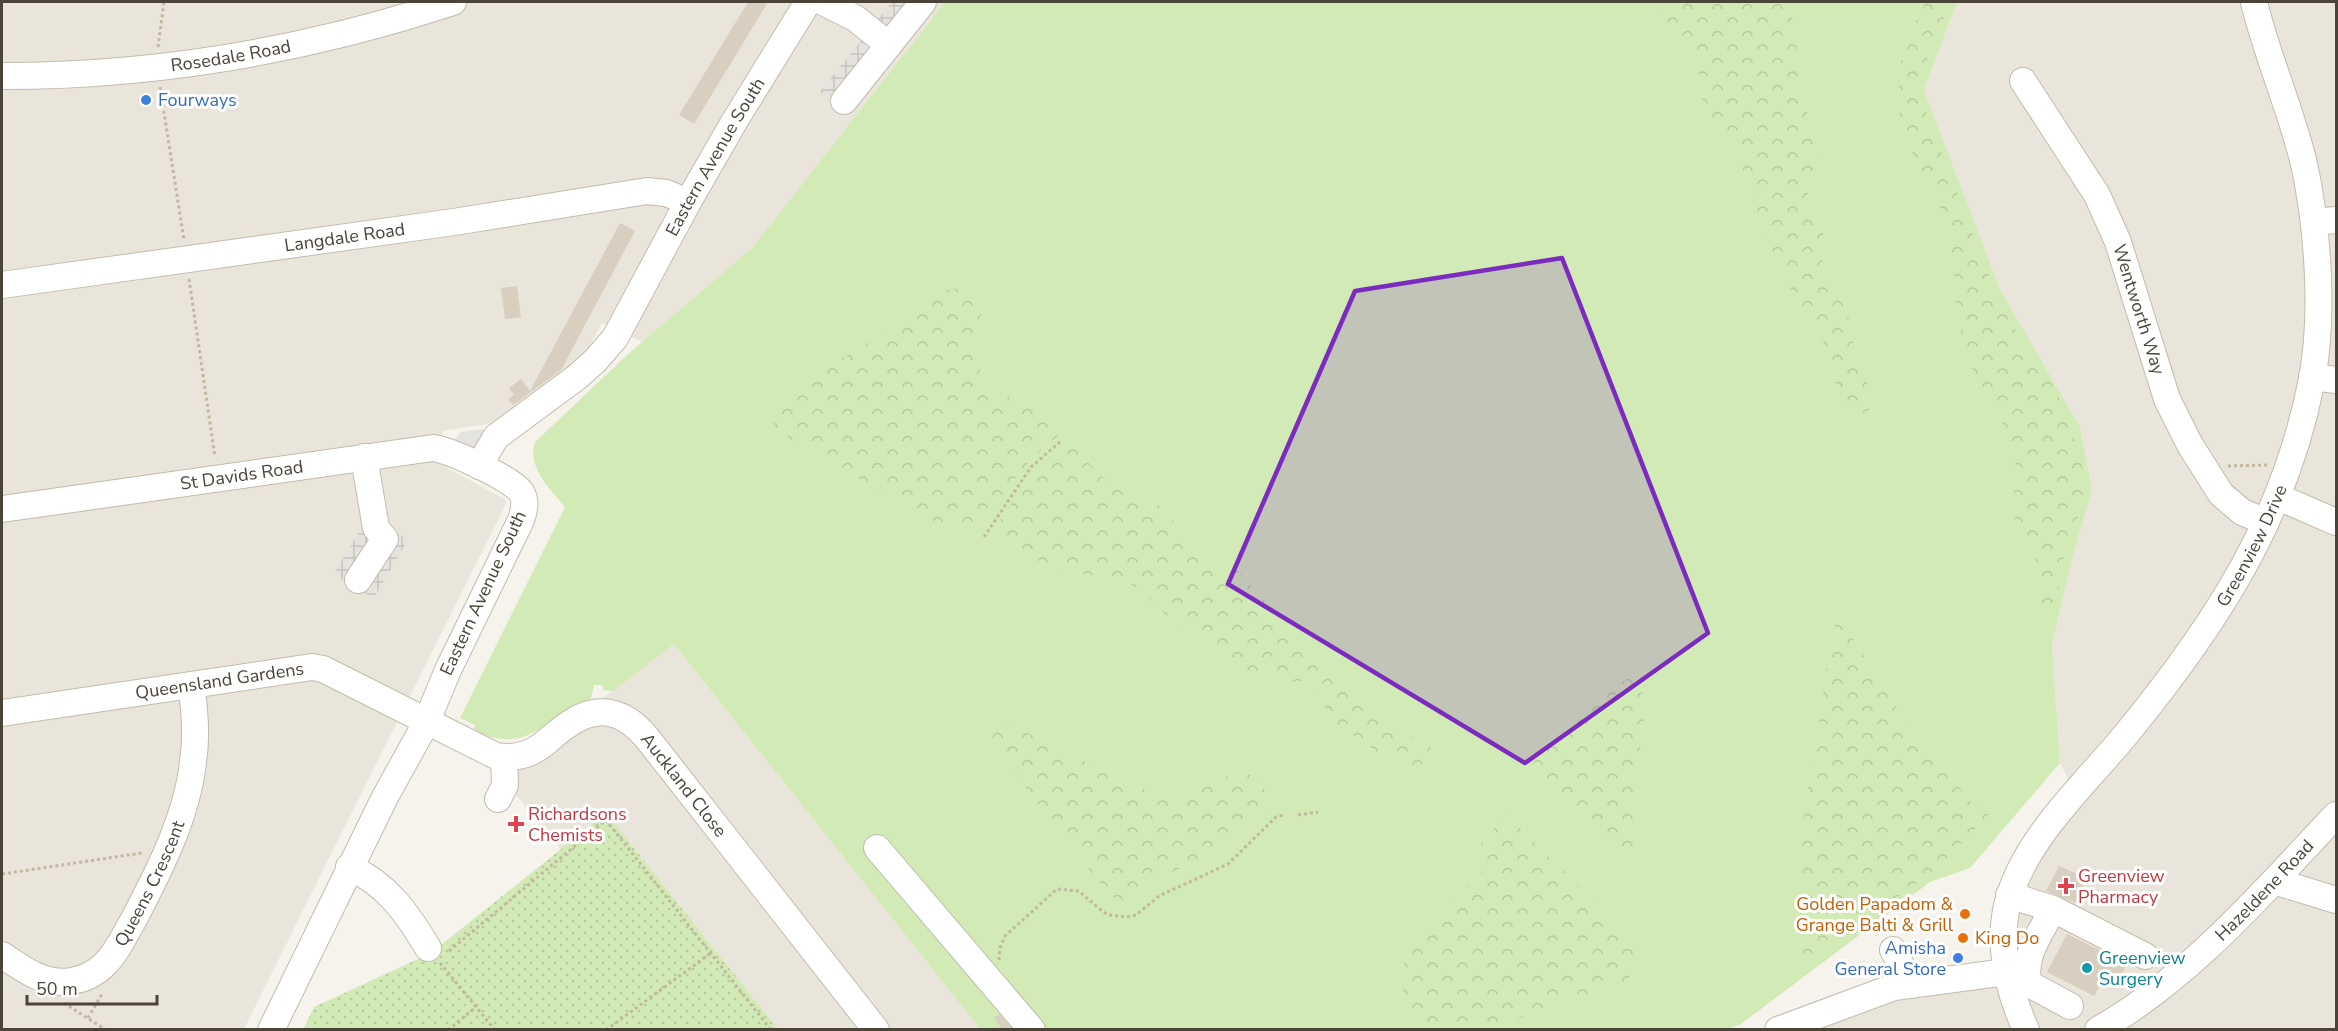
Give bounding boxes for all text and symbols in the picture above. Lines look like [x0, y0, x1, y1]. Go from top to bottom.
street label: Rosedale Road [169, 34, 293, 77]
street label: Eastern Avenue South [660, 73, 770, 240]
place label: Fourways [158, 88, 237, 112]
marker: Fourways [139, 93, 153, 107]
street label: Langdale Road [283, 217, 407, 258]
street label: Wentworth Way [2107, 241, 2171, 378]
street label: St Davids Road [179, 455, 305, 496]
street label: Greenview Drive [2211, 481, 2293, 611]
street label: Eastern Avenue South [434, 507, 532, 679]
street label: Queensland Gardens [134, 656, 306, 705]
street label: Auckland Close [635, 728, 732, 842]
place label: Richardsons Chemists [528, 802, 627, 847]
street label: Queens Crescent [109, 817, 190, 951]
marker: Richardsons Chemists [509, 817, 523, 831]
street label: Hazeldene Road [2210, 834, 2319, 946]
place label: Greenview Pharmacy [2078, 864, 2165, 909]
marker: Greenview Pharmacy [2059, 879, 2073, 893]
place label: Golden Papadom & Grange Balti & Grill [1796, 892, 1954, 937]
marker: Golden Papadom & Grange Balti & Grill [1958, 907, 1972, 921]
place label: King Do [1975, 926, 2039, 950]
marker: King Do [1956, 931, 1970, 945]
place label: Amisha General Store [1835, 936, 1946, 981]
place label: Greenview Surgery [2099, 946, 2186, 991]
marker: Amisha General Store [1951, 951, 1965, 965]
marker: Greenview Surgery [2080, 961, 2094, 975]
scale bar [27, 968, 158, 1006]
text: 50 m [36, 977, 78, 1001]

